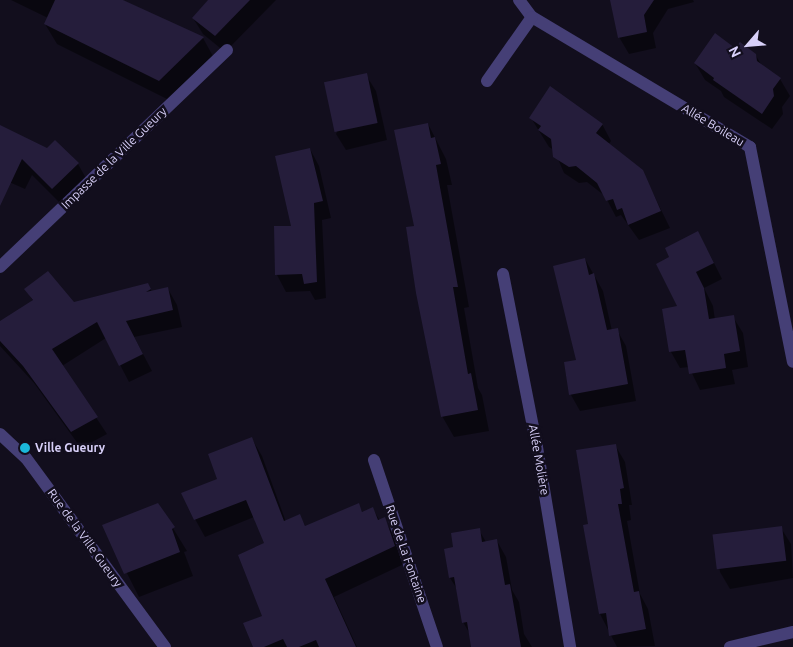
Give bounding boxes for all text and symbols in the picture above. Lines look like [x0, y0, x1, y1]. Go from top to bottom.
north arrow [723, 20, 773, 70]
text: N [725, 44, 744, 60]
street label: Allée Boileau [679, 101, 747, 149]
street label: Impasse de la Ville Gueury [59, 104, 169, 212]
street label: Allée Molière [526, 424, 552, 496]
place label: Ville Gueury [35, 441, 105, 455]
marker: Ville Gueury [19, 442, 31, 454]
street label: Rue de la Ville Gueury [45, 486, 125, 590]
street label: Rue de La Fontaine [382, 503, 430, 605]

